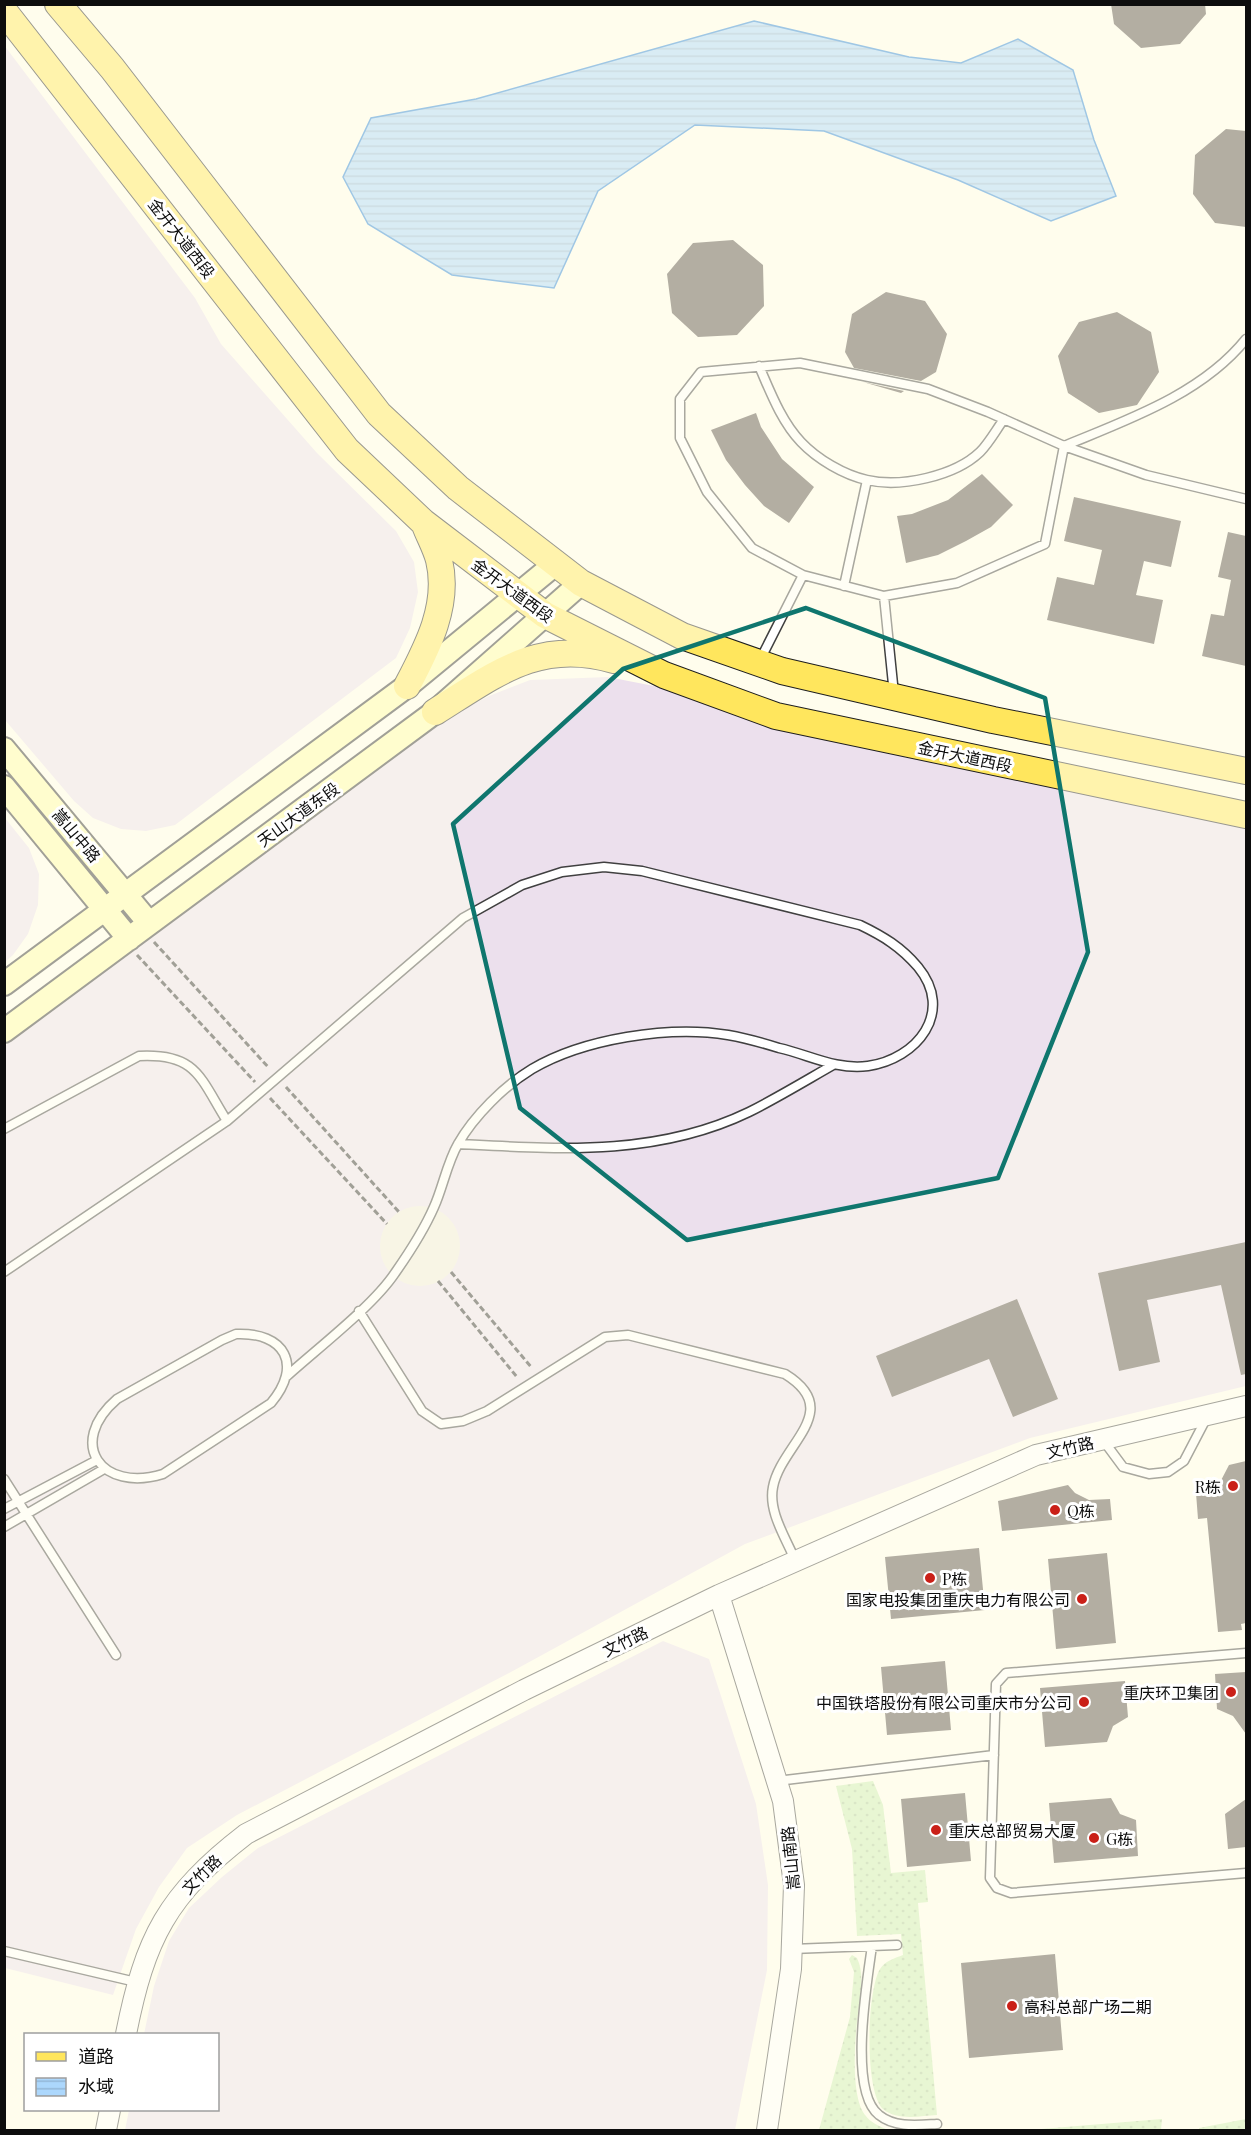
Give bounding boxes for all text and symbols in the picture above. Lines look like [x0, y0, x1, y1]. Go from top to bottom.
street label: 金开大道西段 [144, 194, 220, 282]
street label: 金开大道西段 [468, 553, 558, 627]
street label: 金开大道西段 [916, 736, 1014, 776]
street label: 天山大道东段 [253, 777, 343, 851]
street label: 嵩山中路 [48, 804, 106, 866]
street label: 文竹路 [1044, 1431, 1096, 1463]
place label: R栋 [1195, 1476, 1221, 1497]
marker: R栋 [1226, 1479, 1240, 1493]
place label: Q栋 [1067, 1500, 1095, 1521]
marker: Q栋 [1048, 1503, 1062, 1517]
place label: P栋 [942, 1568, 967, 1589]
marker: P栋 [923, 1571, 937, 1585]
place label: 国家电投集团重庆电力有限公司 [846, 1589, 1070, 1610]
marker: 国家电投集团重庆电力有限公司 [1075, 1592, 1089, 1606]
street label: 文竹路 [599, 1621, 651, 1661]
place label: 重庆环卫集团 [1123, 1682, 1219, 1703]
marker: 重庆环卫集团 [1224, 1685, 1238, 1699]
place label: 中国铁塔股份有限公司重庆市分公司 [816, 1692, 1072, 1713]
marker: 中国铁塔股份有限公司重庆市分公司 [1077, 1695, 1091, 1709]
place label: 重庆总部贸易大厦 [948, 1820, 1076, 1841]
marker: 重庆总部贸易大厦 [929, 1823, 943, 1837]
street label: 嵩山南路 [776, 1825, 804, 1891]
place label: G栋 [1106, 1828, 1133, 1849]
marker: G栋 [1087, 1831, 1101, 1845]
street label: 文竹路 [177, 1850, 225, 1898]
place label: 高科总部广场二期 [1024, 1996, 1152, 2017]
marker: 高科总部广场二期 [1005, 1999, 1019, 2013]
legend [24, 2033, 219, 2111]
text: 道路 [78, 2044, 114, 2068]
text: 水域 [78, 2074, 114, 2098]

